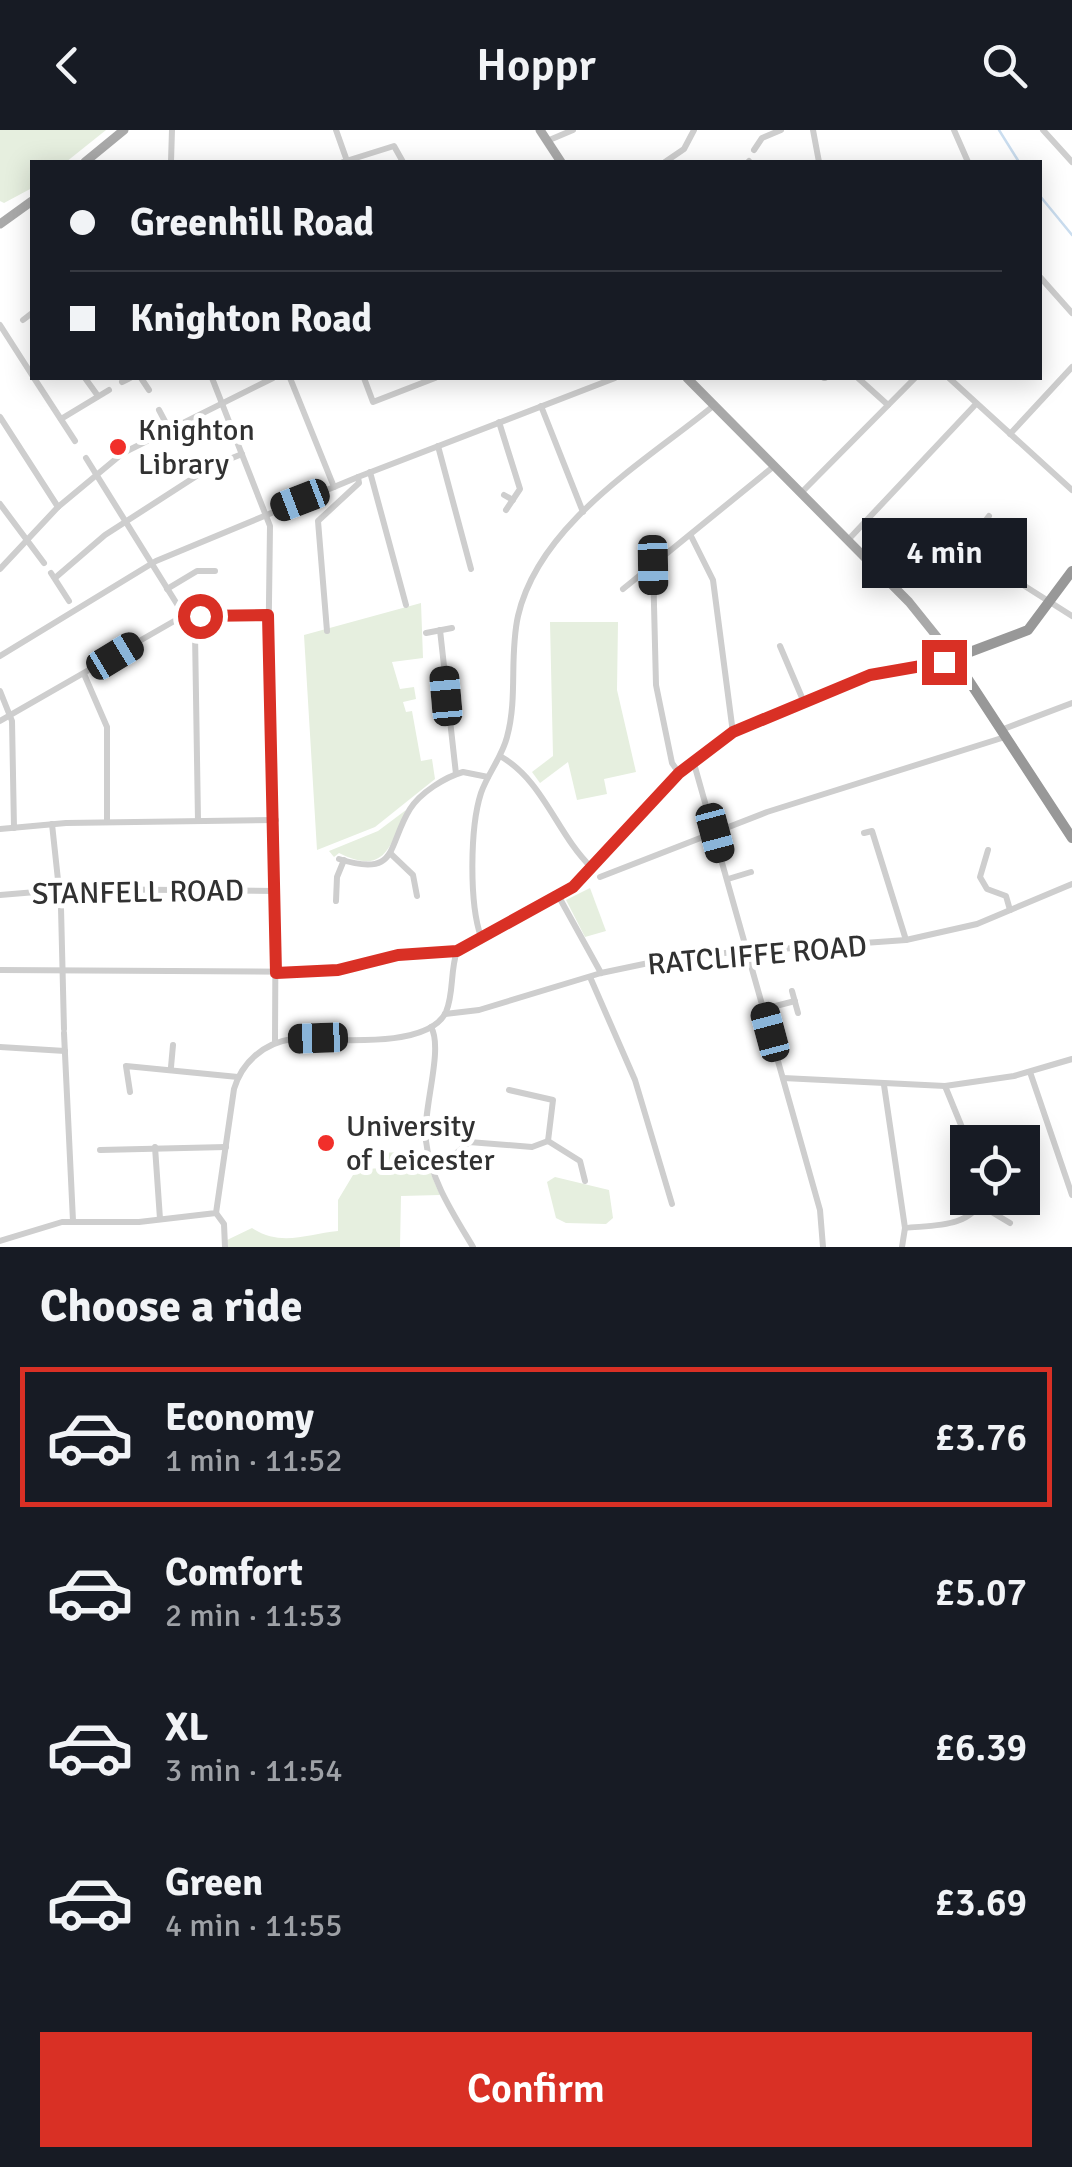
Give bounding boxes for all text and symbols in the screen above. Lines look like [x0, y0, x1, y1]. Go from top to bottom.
icon: back [40, 38, 95, 93]
text: Hoppr [476, 38, 596, 93]
icon: search [977, 38, 1032, 93]
text: Greenhill Road [130, 199, 374, 246]
text: Knighton Road [130, 295, 372, 342]
place label: Knighton Library [138, 412, 255, 483]
marker: Knighton Library [107, 436, 129, 458]
car [267, 475, 333, 525]
callout: 4 min [862, 517, 1026, 587]
text: 4 min [906, 533, 983, 572]
car [637, 535, 669, 595]
route start [178, 594, 223, 639]
car [82, 628, 148, 684]
route end [922, 640, 967, 685]
car [428, 665, 464, 727]
car [693, 800, 737, 866]
street label: STANFELL ROAD [32, 872, 244, 913]
street label: RATCLIFFE ROAD [646, 927, 868, 984]
car [748, 999, 792, 1065]
car [287, 1022, 349, 1054]
place label: University of Leicester [346, 1108, 494, 1179]
map controls [950, 1125, 1040, 1215]
button: locate [950, 1125, 1040, 1215]
marker: University of Leicester [315, 1132, 337, 1154]
text: Choose a ride [40, 1279, 303, 1334]
icon: car [45, 1392, 135, 1482]
text: Economy [165, 1394, 314, 1441]
text: £3.76 [934, 1414, 1027, 1461]
text: 1 min · 11:52 [165, 1441, 343, 1480]
icon: car [45, 1547, 135, 1637]
text: Comfort [165, 1549, 303, 1596]
text: £5.07 [934, 1569, 1027, 1616]
text: 2 min · 11:53 [165, 1596, 343, 1635]
icon: car [45, 1702, 135, 1792]
text: XL [165, 1704, 208, 1751]
text: £6.39 [934, 1724, 1027, 1771]
text: 3 min · 11:54 [165, 1751, 343, 1790]
icon: car [45, 1857, 135, 1947]
text: Green [165, 1859, 263, 1906]
text: £3.69 [934, 1879, 1027, 1926]
text: 4 min · 11:55 [165, 1906, 343, 1945]
button: Confirm [40, 2032, 1032, 2147]

